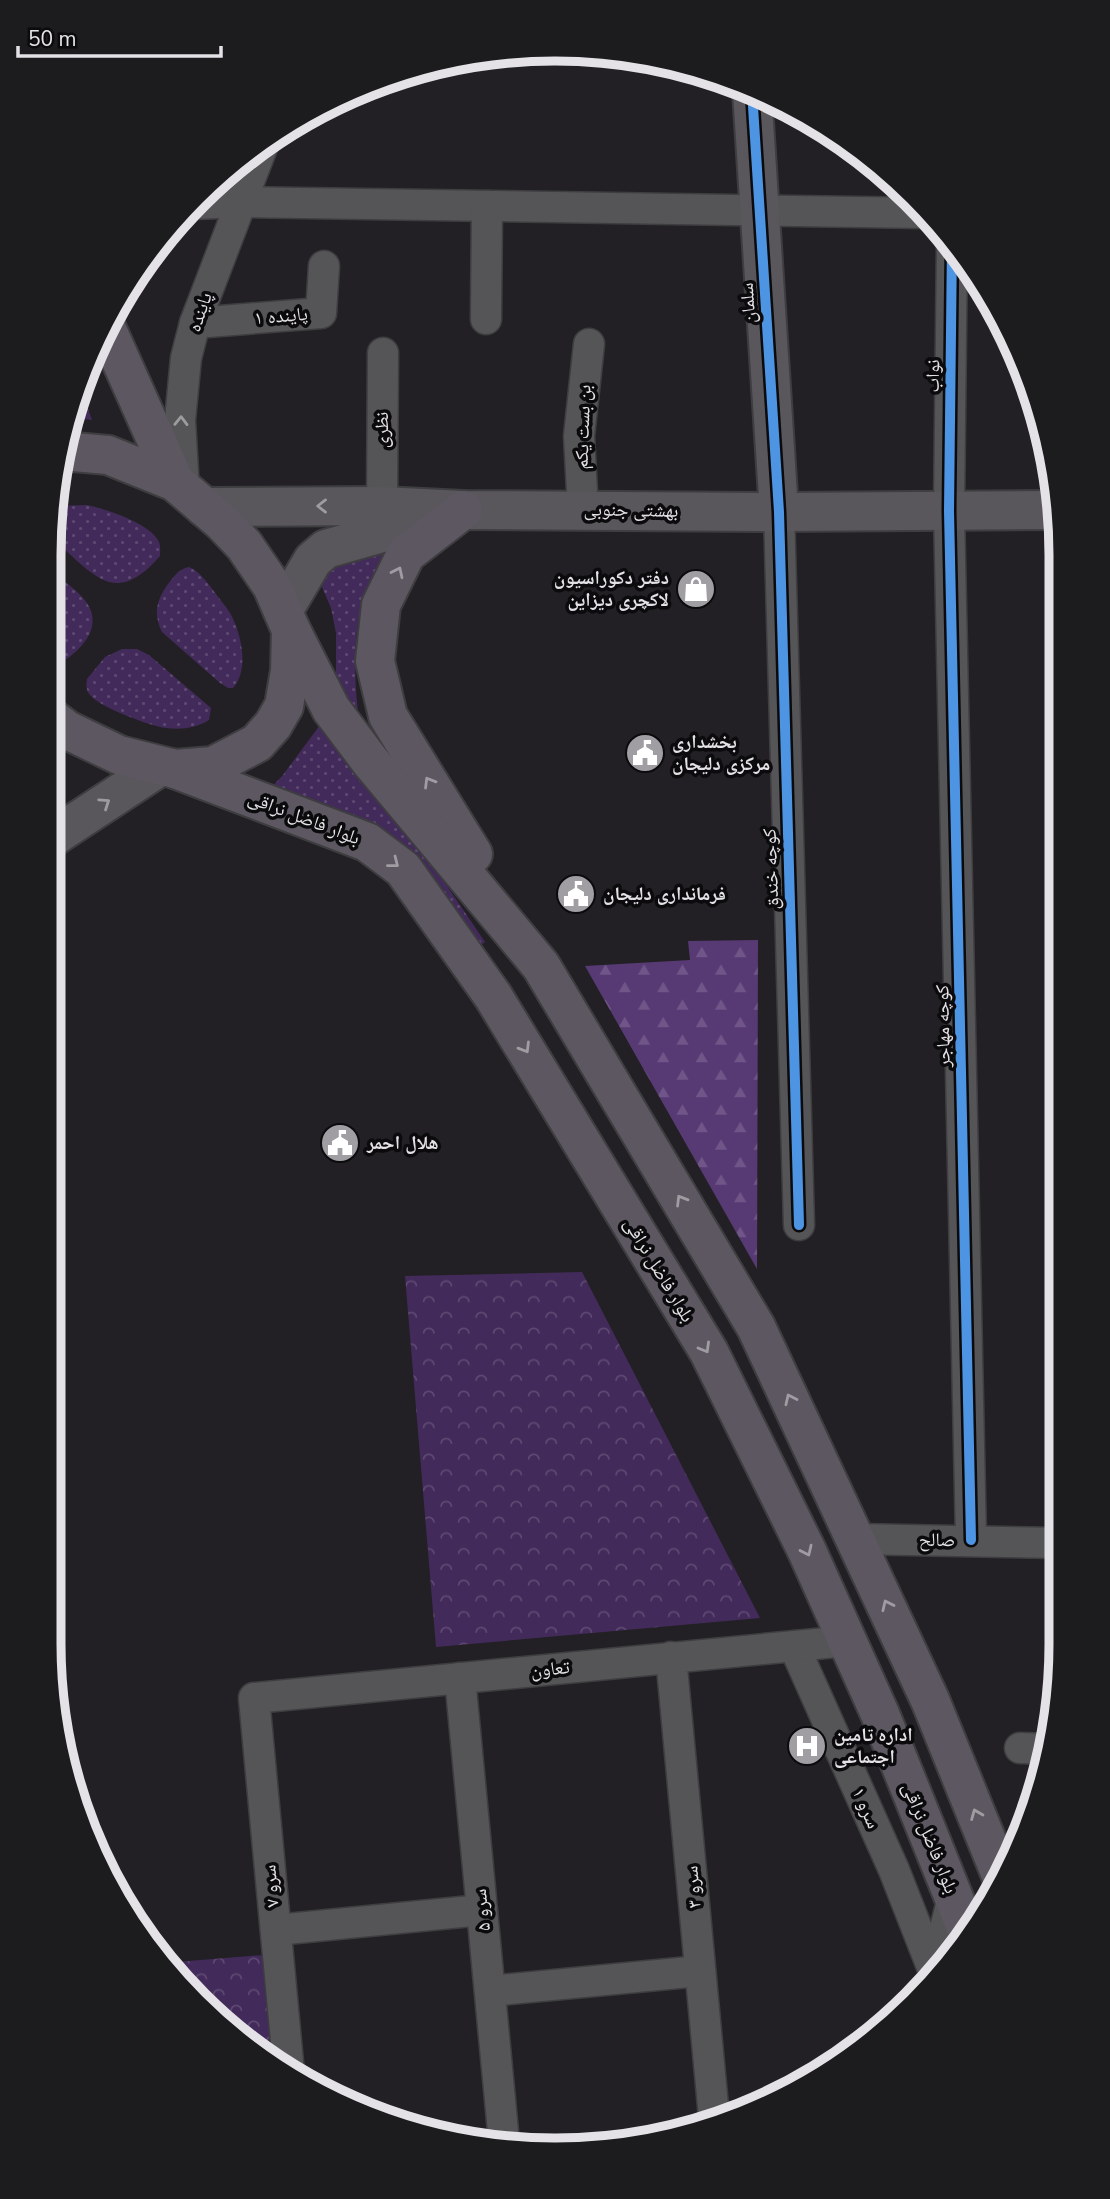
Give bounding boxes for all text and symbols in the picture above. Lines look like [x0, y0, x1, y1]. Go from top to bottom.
scale bar [18, 14, 220, 58]
text: 50 m [28, 25, 77, 53]
street label: سلمان [734, 282, 762, 324]
street label: پاینده [181, 289, 219, 335]
street label: پاینده ۱ [253, 301, 309, 331]
street label: نواب [920, 359, 946, 393]
street label: بن بست یکم [569, 384, 597, 470]
street label: نظری [369, 412, 395, 448]
one-way arrow [173, 415, 189, 426]
street label: بهشتی جنوبی [583, 496, 679, 524]
one-way arrow [316, 498, 326, 514]
place label: دفتر دکوراسیون لاکچری دیزاین [554, 565, 669, 613]
one-way arrow [389, 567, 403, 579]
shop icon: دفتر دکوراسیون لاکچری دیزاین [675, 568, 717, 610]
place label: بخشداری مرکزی دلیجان [672, 729, 770, 777]
public building icon: بخشداری مرکزی دلیجان [624, 732, 666, 774]
one-way arrow [424, 777, 437, 790]
street label: بلوار فاضل نراقی [244, 785, 364, 851]
one-way arrow [98, 798, 111, 811]
street label: کوچه خندق [757, 828, 785, 910]
one-way arrow [387, 854, 399, 867]
public building icon: فرمانداری دلیجان [555, 873, 597, 915]
place label: فرمانداری دلیجان [603, 881, 726, 907]
street label: کوچه مهاجر [929, 984, 957, 1069]
one-way arrow [516, 1041, 529, 1054]
public building icon: هلال احمر [319, 1122, 361, 1164]
place label: هلال احمر [366, 1130, 439, 1156]
one-way arrow [676, 1195, 689, 1208]
street label: بلوار فاضل نراقی [618, 1213, 700, 1327]
one-way arrow [697, 1340, 710, 1353]
one-way arrow [785, 1394, 799, 1406]
street label: صالح [919, 1527, 955, 1553]
one-way arrow [799, 1544, 813, 1556]
one-way arrow [881, 1600, 895, 1612]
street label: تعاون [529, 1654, 571, 1684]
place label: اداره تامین اجتماعی [834, 1722, 913, 1770]
hospital icon: اداره تامین اجتماعی [786, 1725, 828, 1767]
street label: بلوار فاضل نراقی [896, 1779, 964, 1897]
street label: سرو ۱ [845, 1783, 887, 1833]
one-way arrow [971, 1809, 985, 1821]
street label: سرو ۷ [256, 1864, 286, 1908]
street label: سرو ۳ [678, 1865, 708, 1909]
street label: سرو ۵ [467, 1888, 497, 1932]

